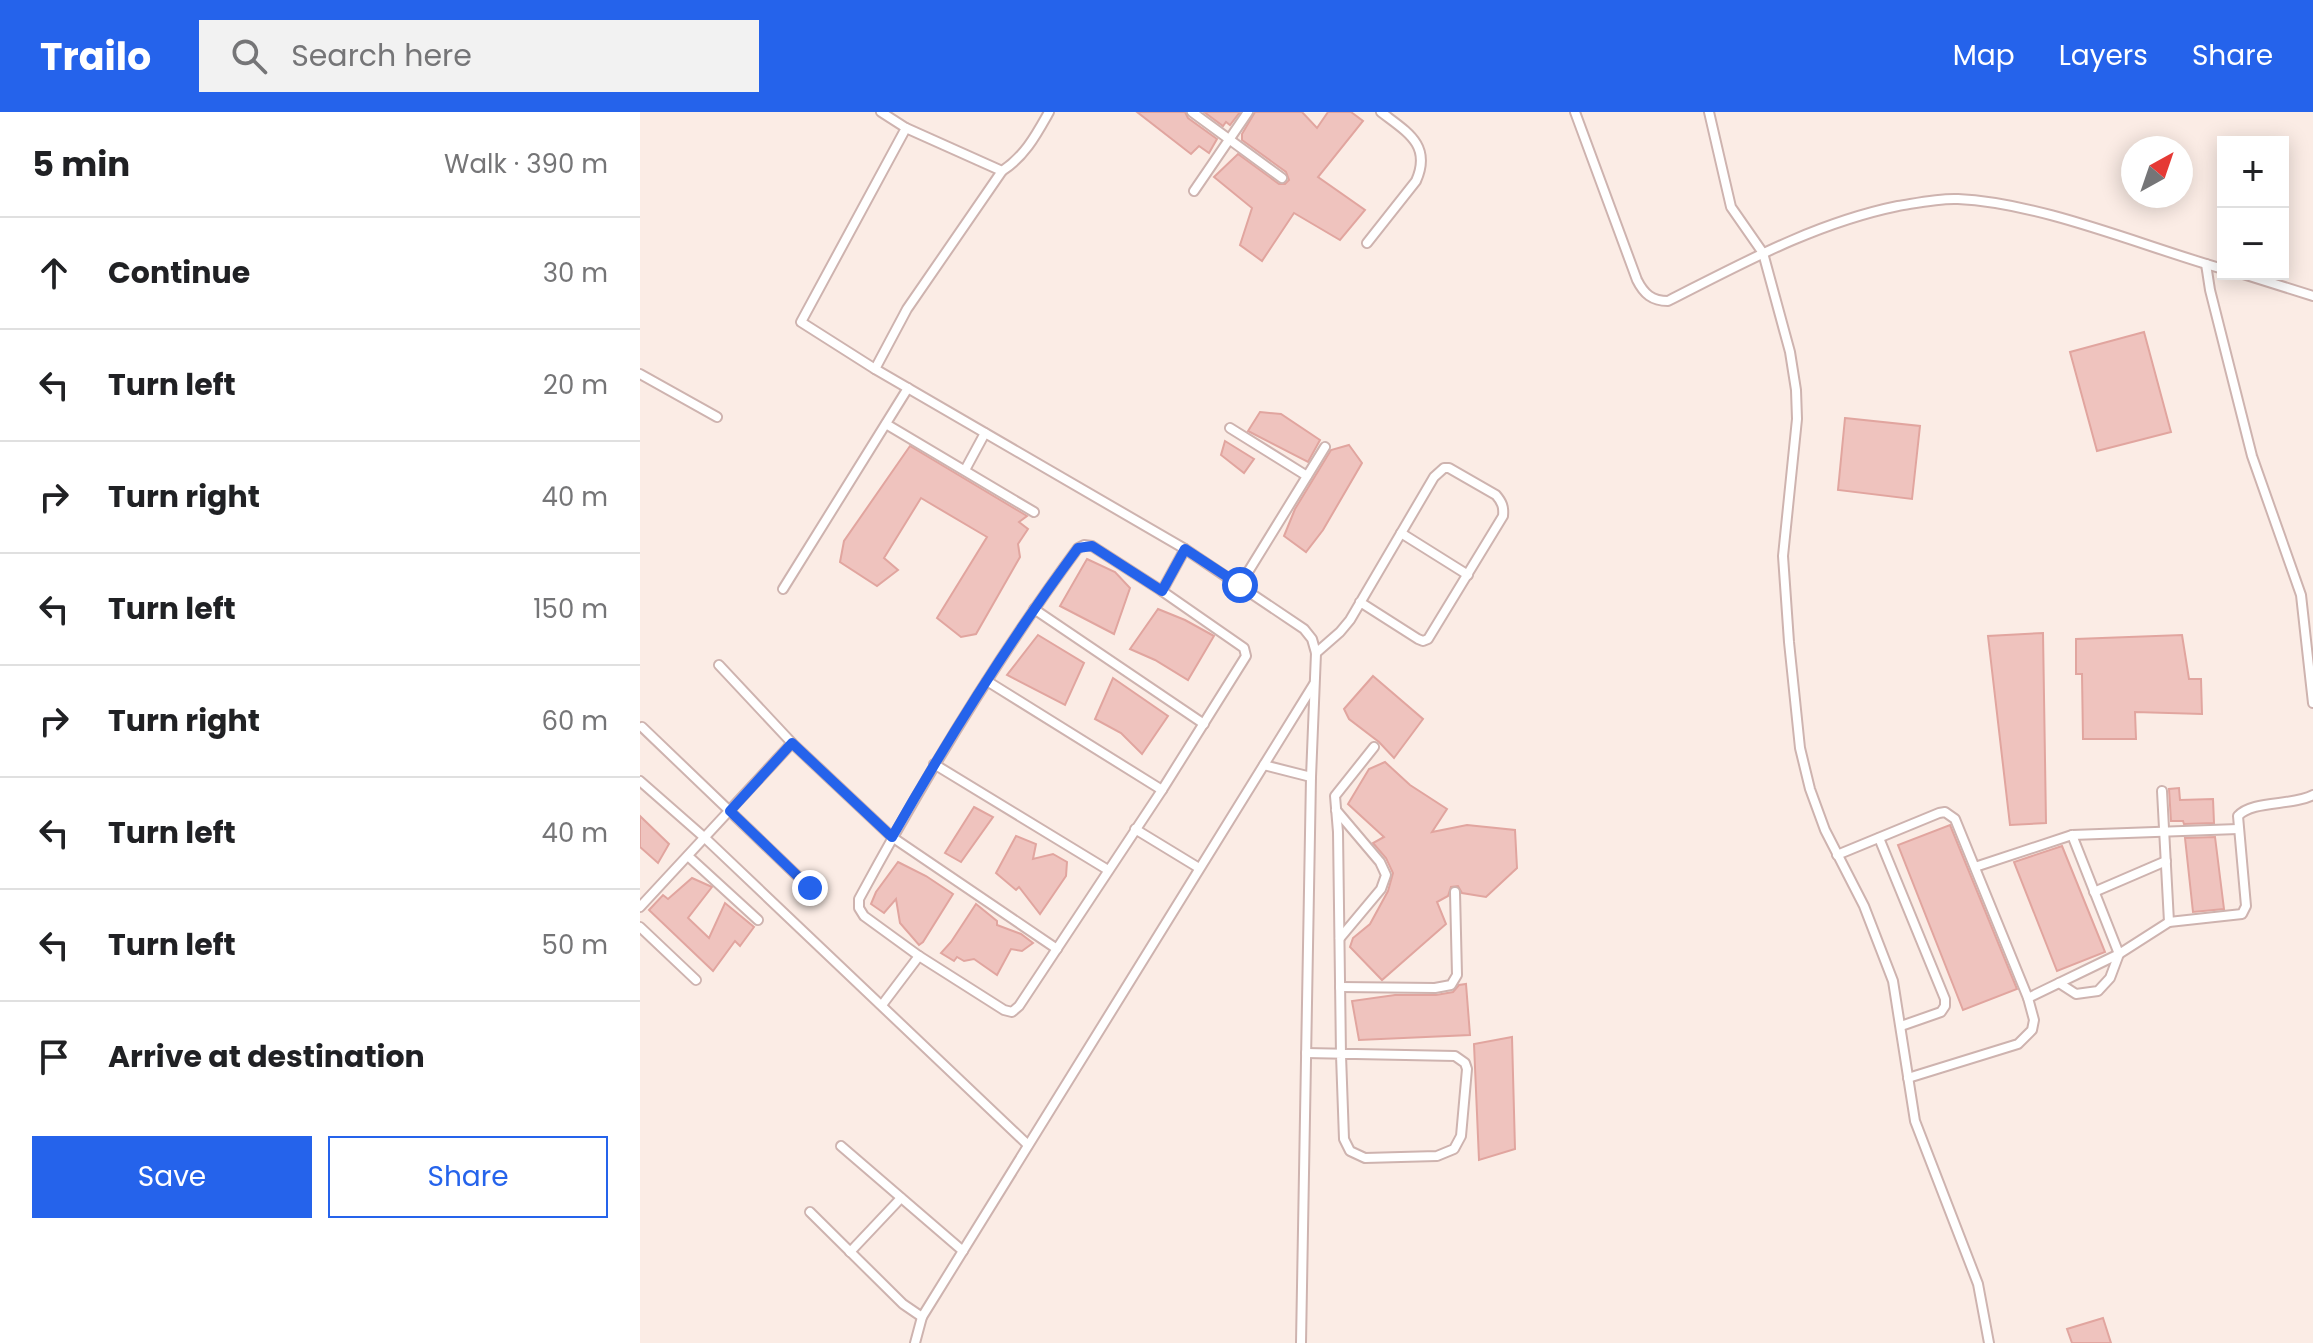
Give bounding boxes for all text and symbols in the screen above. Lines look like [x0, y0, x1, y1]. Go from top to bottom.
search box [199, 20, 759, 92]
text: Trailo [40, 30, 151, 83]
icon: search [227, 34, 271, 78]
text: Search here [291, 34, 472, 77]
text: Map [1953, 36, 2015, 75]
text: Layers [2059, 36, 2148, 75]
text: Share [2192, 36, 2273, 75]
north arrow [2121, 136, 2193, 208]
map controls [2217, 136, 2289, 280]
button: + [2217, 136, 2289, 208]
text: 5 min [32, 140, 130, 188]
text: Walk · 390 m [444, 146, 608, 182]
button: − [2217, 208, 2289, 280]
icon: ahead [32, 251, 76, 295]
text: Continue [108, 251, 250, 294]
text: 30 m [543, 255, 608, 291]
icon: left [32, 363, 76, 407]
text: Turn left [108, 363, 236, 406]
text: 20 m [543, 367, 608, 403]
icon: right [32, 475, 76, 519]
text: Turn right [108, 475, 260, 518]
text: 40 m [542, 479, 608, 515]
route start [1222, 567, 1258, 603]
icon: left [32, 587, 76, 631]
text: Turn left [108, 587, 236, 630]
text: 150 m [533, 591, 608, 627]
icon: right [32, 699, 76, 743]
text: Turn right [108, 699, 260, 742]
text: 60 m [541, 703, 608, 739]
icon: left [32, 811, 76, 855]
text: Turn left [108, 811, 236, 854]
text: 40 m [542, 815, 608, 851]
route end [792, 870, 828, 906]
icon: left [32, 923, 76, 967]
text: Turn left [108, 923, 236, 966]
text: 50 m [542, 927, 608, 963]
icon: arrive [32, 1035, 76, 1079]
text: Arrive at destination [108, 1035, 425, 1078]
button: Save [32, 1136, 312, 1218]
button: Share [328, 1136, 608, 1218]

